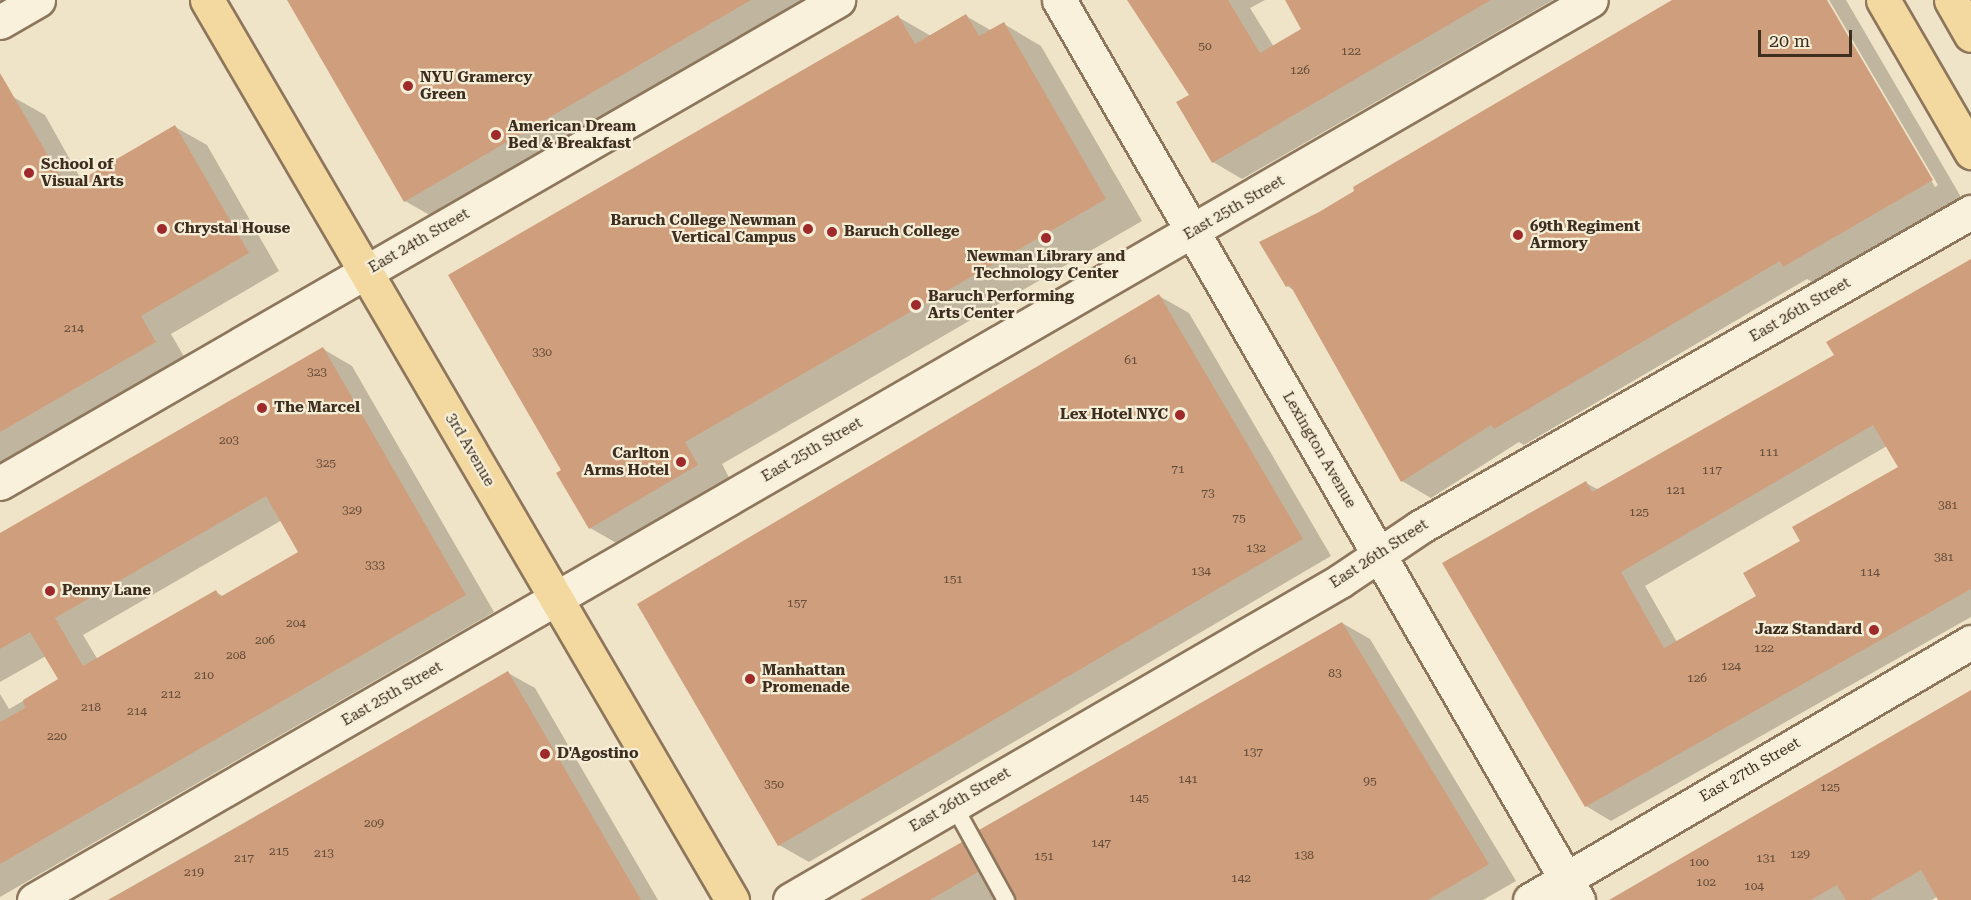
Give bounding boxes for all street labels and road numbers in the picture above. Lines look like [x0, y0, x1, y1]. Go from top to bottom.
street label: East 25th Street [1180, 172, 1288, 244]
street label: East 24th Street [365, 205, 473, 277]
street label: East 26th Street [1746, 274, 1854, 346]
street label: Lexington Avenue [1278, 389, 1360, 511]
street label: 3rd Avenue [442, 410, 498, 490]
street label: East 25th Street [758, 414, 866, 486]
street label: East 26th Street [1327, 516, 1431, 592]
street label: East 25th Street [338, 658, 446, 730]
street label: East 27th Street [1696, 734, 1804, 806]
street label: East 26th Street [906, 764, 1014, 836]

